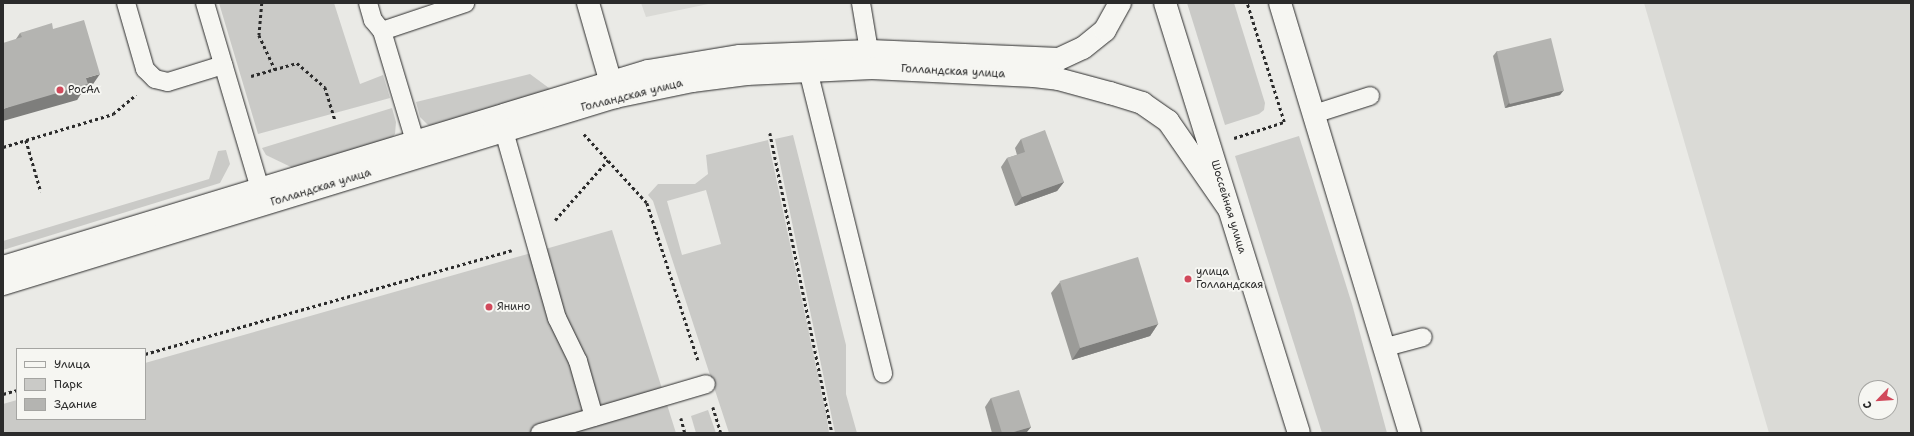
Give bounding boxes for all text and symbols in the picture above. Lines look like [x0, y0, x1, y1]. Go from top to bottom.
street label: Голландская улица [901, 63, 1005, 81]
street label: Голландская улица [580, 77, 684, 115]
place label: РосАл [68, 83, 100, 97]
marker: РосАл [55, 85, 65, 95]
street label: Шоссейная улица [1207, 159, 1249, 255]
street label: Голландская улица [269, 166, 373, 210]
place label: улица Голландская [1196, 266, 1263, 292]
marker: улица Голландская [1183, 274, 1193, 284]
place label: Янино [497, 300, 530, 314]
marker: Янино [484, 302, 494, 312]
legend [16, 348, 146, 420]
text: Улица [54, 356, 90, 372]
text: Парк [54, 376, 82, 392]
north arrow [1858, 380, 1898, 420]
text: Здание [54, 396, 97, 412]
text: С [1859, 399, 1876, 411]

